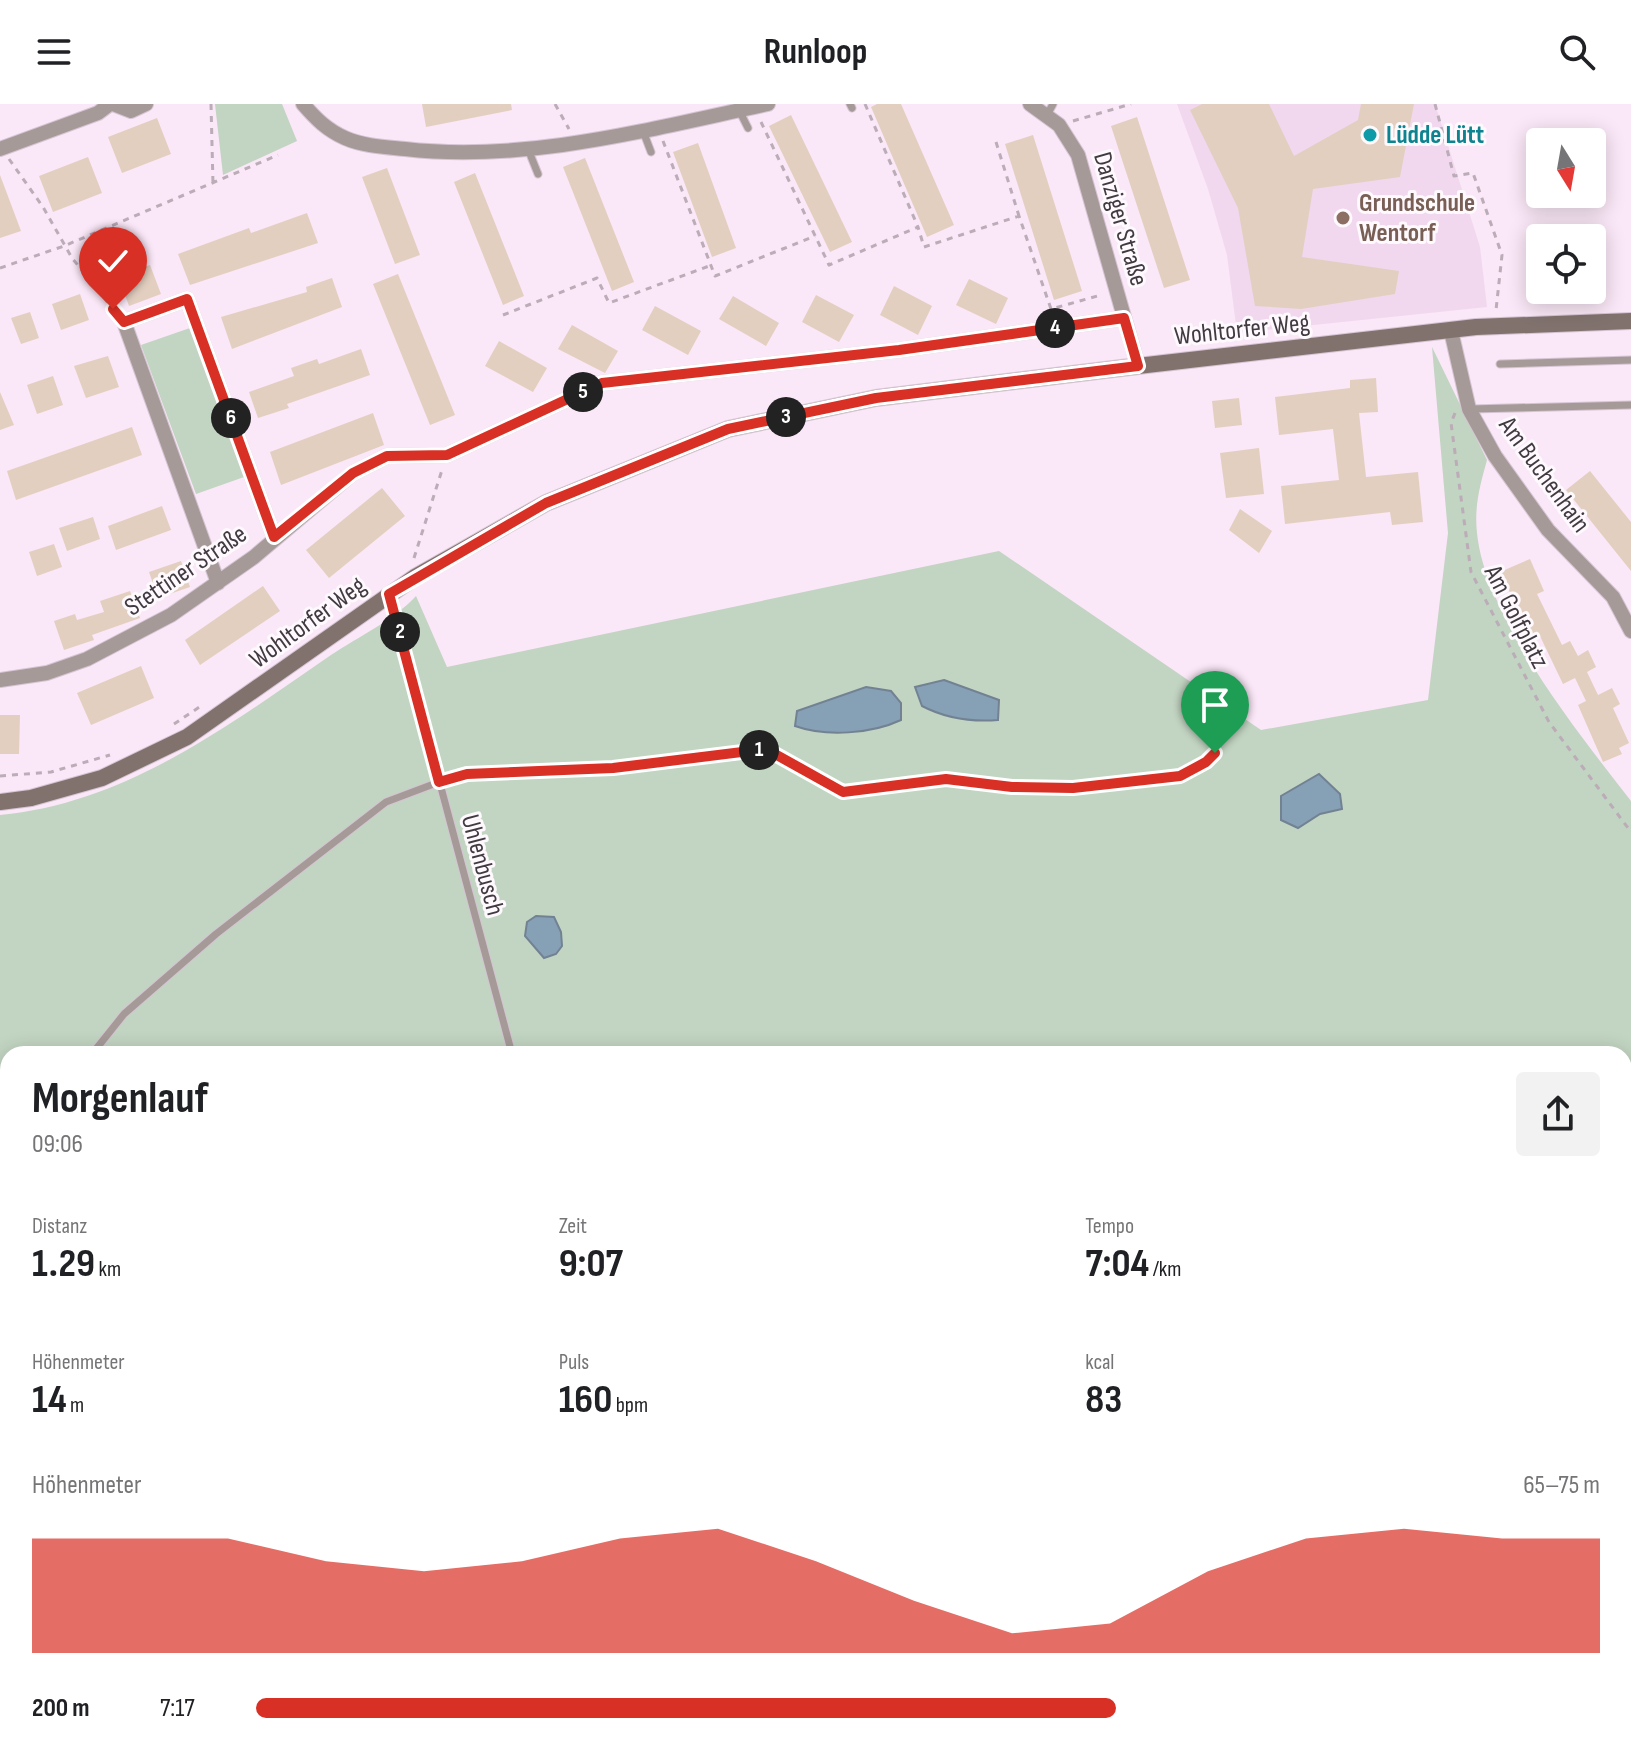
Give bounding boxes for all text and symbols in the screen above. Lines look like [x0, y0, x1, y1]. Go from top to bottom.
icon: menu [32, 30, 76, 74]
icon: search [1555, 30, 1599, 74]
text: Runloop [764, 31, 867, 74]
place label: Lüdde Lütt [1386, 120, 1485, 151]
marker: Lüdde Lütt [1361, 126, 1379, 144]
north arrow [1526, 128, 1606, 208]
map controls [1526, 128, 1606, 304]
street label: Danziger Straße [1086, 149, 1154, 289]
place label: Grundschule Wentorf [1359, 188, 1475, 249]
marker: Grundschule Wentorf [1334, 209, 1352, 227]
button: locate [1526, 224, 1606, 304]
pin [79, 227, 147, 309]
icon: check [91, 239, 135, 283]
street label: Wohltorfer Weg [1173, 307, 1311, 353]
pin: 4 [1035, 308, 1075, 348]
text: 4 [1050, 314, 1060, 341]
pin: 5 [563, 372, 603, 412]
text: 5 [578, 378, 588, 405]
pin: 3 [766, 397, 806, 437]
pin: 6 [211, 398, 251, 438]
text: 3 [781, 403, 791, 430]
text: 6 [226, 404, 236, 431]
street label: Am Buchenhain [1491, 410, 1596, 539]
street label: Stettiner Straße [119, 519, 253, 623]
street label: Am Golfplatz [1476, 559, 1555, 674]
street label: Wohltorfer Weg [244, 571, 372, 675]
pin: 2 [380, 612, 420, 652]
text: 2 [395, 618, 405, 645]
pin [1181, 671, 1249, 753]
icon: arrive [1193, 683, 1237, 727]
pin: 1 [739, 730, 779, 770]
text: 1 [755, 736, 763, 763]
street label: Uhlenbusch [454, 811, 510, 919]
text: Morgenlauf [32, 1072, 208, 1125]
button: share [1516, 1072, 1600, 1156]
text: 09:06 [32, 1129, 83, 1160]
text: Distanz [32, 1213, 87, 1240]
text: Zeit [559, 1213, 587, 1240]
text: Tempo [1085, 1213, 1134, 1240]
text: 1.29 [32, 1240, 95, 1288]
text: 9:07 [559, 1240, 623, 1288]
text: 7:04 [1085, 1240, 1149, 1288]
text: km [95, 1256, 121, 1283]
text: /km [1149, 1256, 1181, 1283]
text: Höhenmeter [32, 1349, 125, 1376]
text: Puls [559, 1349, 589, 1376]
text: kcal [1085, 1349, 1114, 1376]
text: 14 [32, 1376, 67, 1424]
text: 160 [559, 1376, 612, 1424]
text: 83 [1085, 1376, 1122, 1424]
text: m [67, 1392, 84, 1419]
text: bpm [612, 1392, 648, 1419]
text: Höhenmeter [32, 1470, 141, 1501]
text: 65–75 m [1523, 1470, 1600, 1501]
text: 200 m [32, 1693, 89, 1724]
text: 7:17 [160, 1693, 195, 1724]

